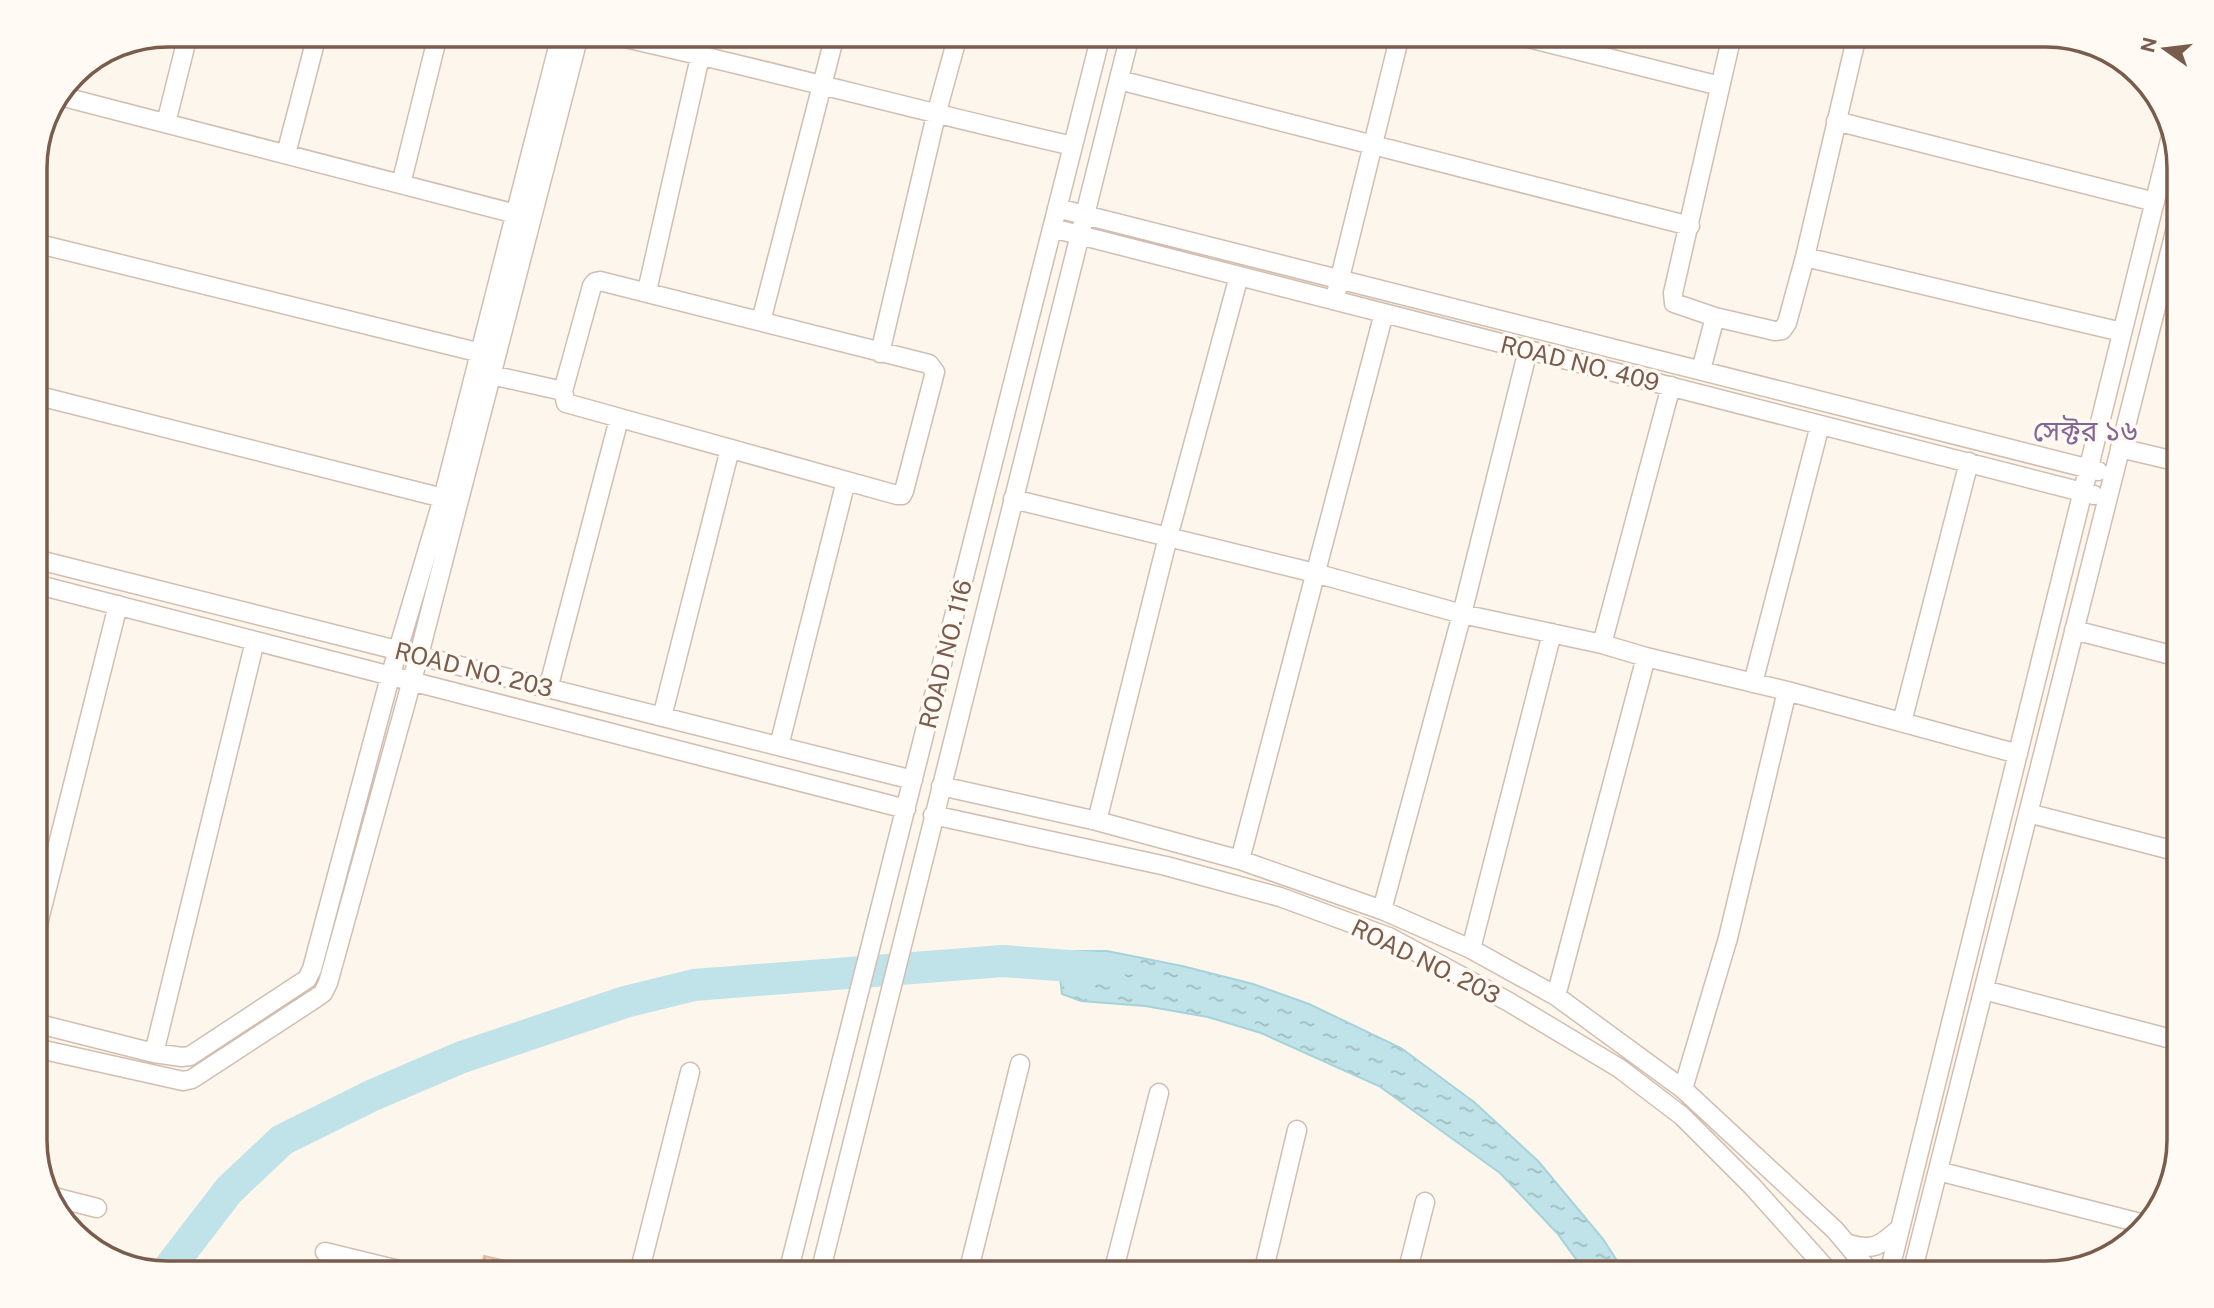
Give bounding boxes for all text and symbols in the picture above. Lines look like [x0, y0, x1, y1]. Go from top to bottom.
north arrow [2130, 14, 2200, 84]
text: N [2136, 35, 2161, 55]
street label: ROAD NO. 409 [1498, 330, 1662, 396]
district label: সেক্টর ১৬ [2033, 414, 2137, 447]
street label: ROAD NO. 116 [913, 577, 977, 731]
street label: ROAD NO. 203 [392, 636, 556, 702]
street label: ROAD NO. 203 [1347, 913, 1505, 1009]

